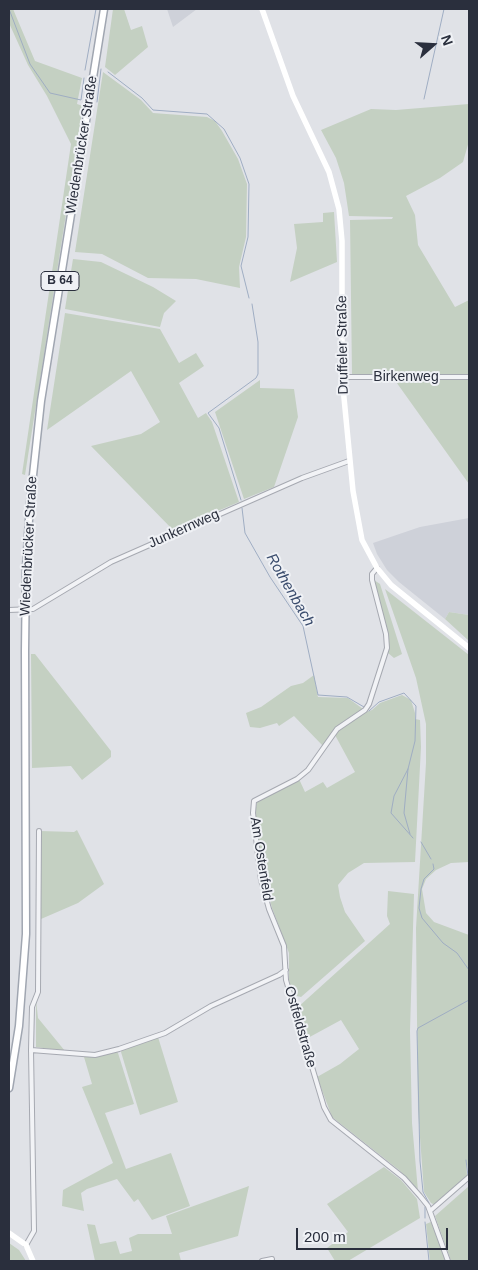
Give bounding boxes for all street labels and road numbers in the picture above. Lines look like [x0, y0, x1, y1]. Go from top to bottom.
street label: Wiedenbrücker Straße [63, 75, 101, 215]
road number: B 64 [41, 272, 79, 290]
street label: Druffeler Straße [334, 295, 352, 395]
street label: Birkenweg [373, 369, 439, 385]
street label: Wiedenbrücker Straße [17, 476, 41, 616]
street label: Junkernweg [146, 506, 222, 552]
street label: Am Ostenfeld [246, 816, 276, 902]
street label: Ostfeldstraße [280, 984, 320, 1070]

